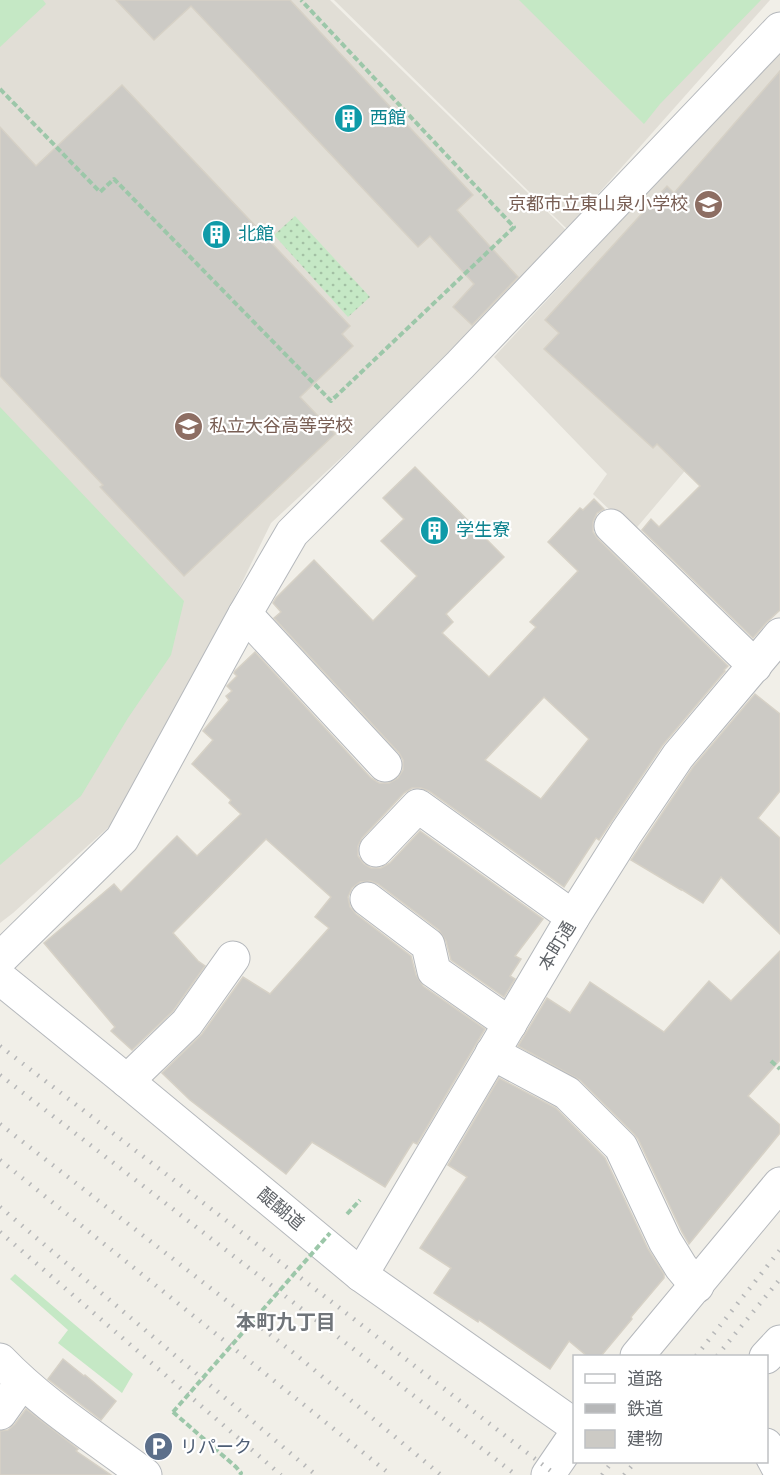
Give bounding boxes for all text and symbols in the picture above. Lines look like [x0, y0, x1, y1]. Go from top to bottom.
building icon: 西館 [333, 102, 365, 134]
place label: 西館 [370, 109, 406, 128]
school or university icon: 京都市立東山泉小学校 [693, 188, 725, 220]
place label: 京都市立東山泉小学校 [508, 194, 688, 214]
building icon: 北館 [201, 218, 233, 250]
place label: 北館 [238, 224, 274, 244]
school or university icon: 私立大谷高等学校 [172, 410, 204, 442]
place label: 私立大谷高等学校 [209, 416, 353, 436]
building icon: 学生寮 [419, 514, 451, 546]
place label: 学生寮 [456, 520, 510, 540]
street label: 本町通 [535, 918, 579, 974]
street label: 醍醐道 [254, 1184, 308, 1234]
district label: 本町九丁目 [236, 1312, 336, 1333]
legend [573, 1355, 768, 1463]
text: 道路 [627, 1369, 663, 1389]
text: 鉄道 [627, 1399, 663, 1419]
text: 建物 [627, 1429, 663, 1449]
parking icon: リパーク [143, 1431, 175, 1463]
place label: リパーク [180, 1438, 252, 1457]

